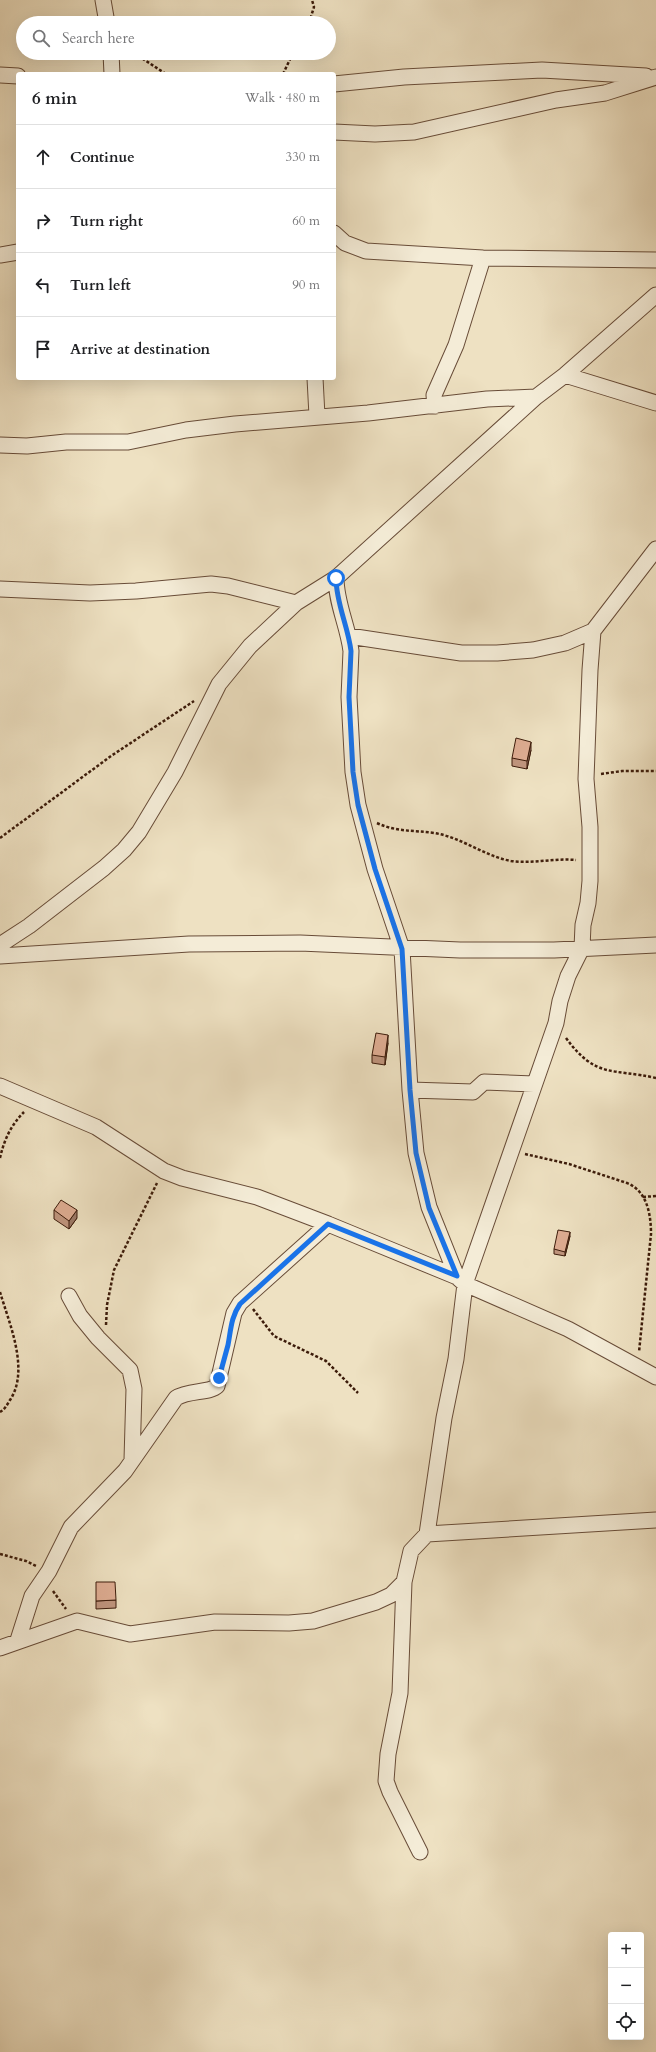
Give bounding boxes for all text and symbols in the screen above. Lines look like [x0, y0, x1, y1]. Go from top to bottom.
search box [16, 16, 336, 60]
icon: search [30, 27, 52, 49]
text: Search here [62, 28, 135, 48]
text: 6 min [32, 87, 77, 110]
text: Walk · 480 m [245, 89, 320, 107]
icon: ahead [32, 146, 54, 168]
text: Continue [70, 147, 135, 167]
text: 330 m [286, 148, 320, 166]
icon: right [32, 210, 54, 232]
text: Turn right [70, 211, 143, 231]
text: 60 m [292, 212, 320, 230]
icon: left [32, 274, 54, 296]
text: Turn left [70, 275, 131, 295]
text: 90 m [292, 276, 320, 294]
icon: arrive [32, 338, 54, 360]
text: Arrive at destination [70, 339, 210, 359]
route start [327, 569, 345, 587]
route end [210, 1369, 228, 1387]
map controls [608, 1932, 644, 2040]
button: + [608, 1932, 644, 1968]
button: − [608, 1968, 644, 2004]
button: locate [608, 2004, 644, 2040]

